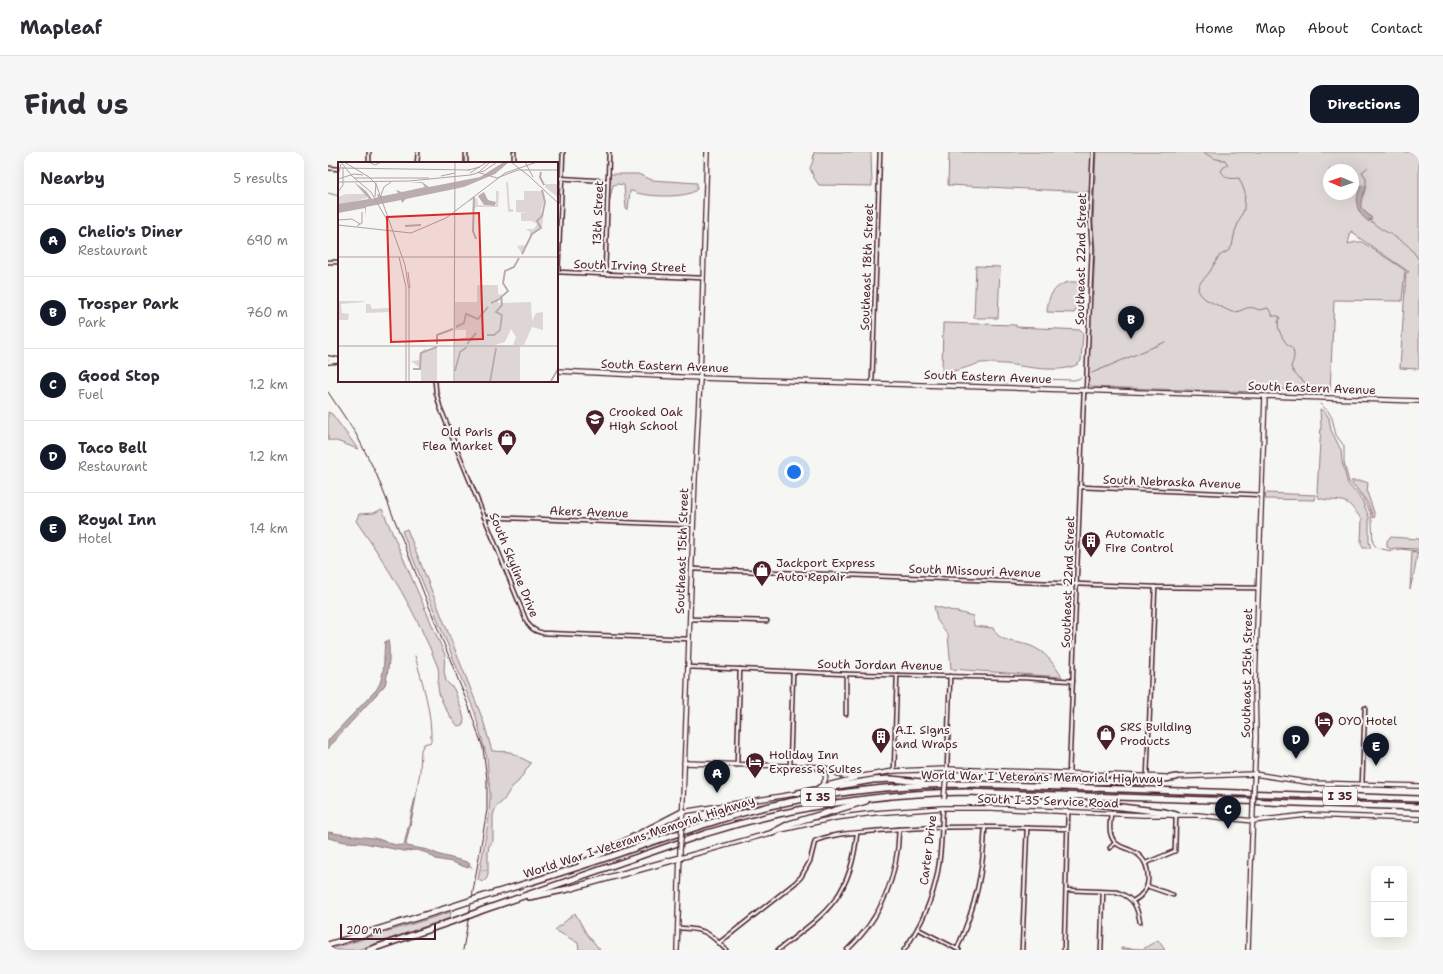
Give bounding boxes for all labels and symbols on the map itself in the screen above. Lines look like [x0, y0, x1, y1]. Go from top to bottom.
inset map [338, 162, 558, 382]
north arrow [1323, 164, 1359, 200]
street label: 13th Street [589, 180, 607, 246]
street label: Southeast 22nd Street [1072, 193, 1090, 325]
street label: Southeast 18th Street [857, 203, 877, 331]
street label: South Irving Street [573, 256, 687, 276]
pin: B [1118, 306, 1144, 339]
street label: South Eastern Avenue [601, 356, 730, 376]
street label: South Eastern Avenue [924, 367, 1053, 387]
street label: South Eastern Avenue [1248, 378, 1377, 398]
place label: Crooked Oak High School [609, 404, 683, 434]
school or university icon: Crooked Oak High School [584, 408, 606, 436]
place label: Old Paris Flea Market [422, 424, 493, 454]
shop icon: Old Paris Flea Market [496, 428, 518, 456]
your location [784, 462, 804, 482]
street label: South Nebraska Avenue [1103, 472, 1242, 492]
street label: Southeast 15th Street [672, 488, 692, 614]
street label: Akers Avenue [549, 503, 629, 521]
street label: South Skyline Drive [486, 510, 542, 620]
street label: Southeast 22nd Street [1058, 516, 1078, 648]
place label: Automatic Fire Control [1105, 526, 1174, 556]
building icon: Automatic Fire Control [1080, 530, 1102, 558]
place label: Jackport Express Auto Repair [776, 555, 875, 585]
shop icon: Jackport Express Auto Repair [751, 559, 773, 587]
street label: South Missouri Avenue [908, 561, 1042, 581]
street label: Southeast 25th Street [1238, 608, 1256, 738]
street label: South Jordan Avenue [817, 656, 943, 674]
hotel icon: OYO Hotel [1313, 710, 1335, 738]
place label: OYO Hotel [1338, 713, 1397, 729]
place label: SRS Building Products [1120, 719, 1192, 749]
place label: A.I. Signs and Wraps [895, 722, 958, 752]
shop icon: SRS Building Products [1095, 723, 1117, 751]
building icon: A.I. Signs and Wraps [870, 726, 892, 754]
pin: D [1283, 726, 1309, 759]
pin: E [1363, 733, 1389, 766]
place label: Holiday Inn Express & Suites [769, 747, 862, 777]
hotel icon: Holiday Inn Express & Suites [744, 751, 766, 779]
pin: A [704, 760, 730, 793]
street label: World War I Veterans Memorial Highway [921, 767, 1163, 787]
road number: I 35 [1323, 787, 1357, 805]
road number: I 35 [801, 788, 835, 806]
street label: South I-35 Service Road [977, 791, 1119, 811]
street label: World War I Veterans Memorial Highway [521, 792, 757, 882]
pin: C [1215, 796, 1241, 829]
street label: Carter Drive [916, 814, 940, 886]
scale bar [340, 922, 436, 941]

